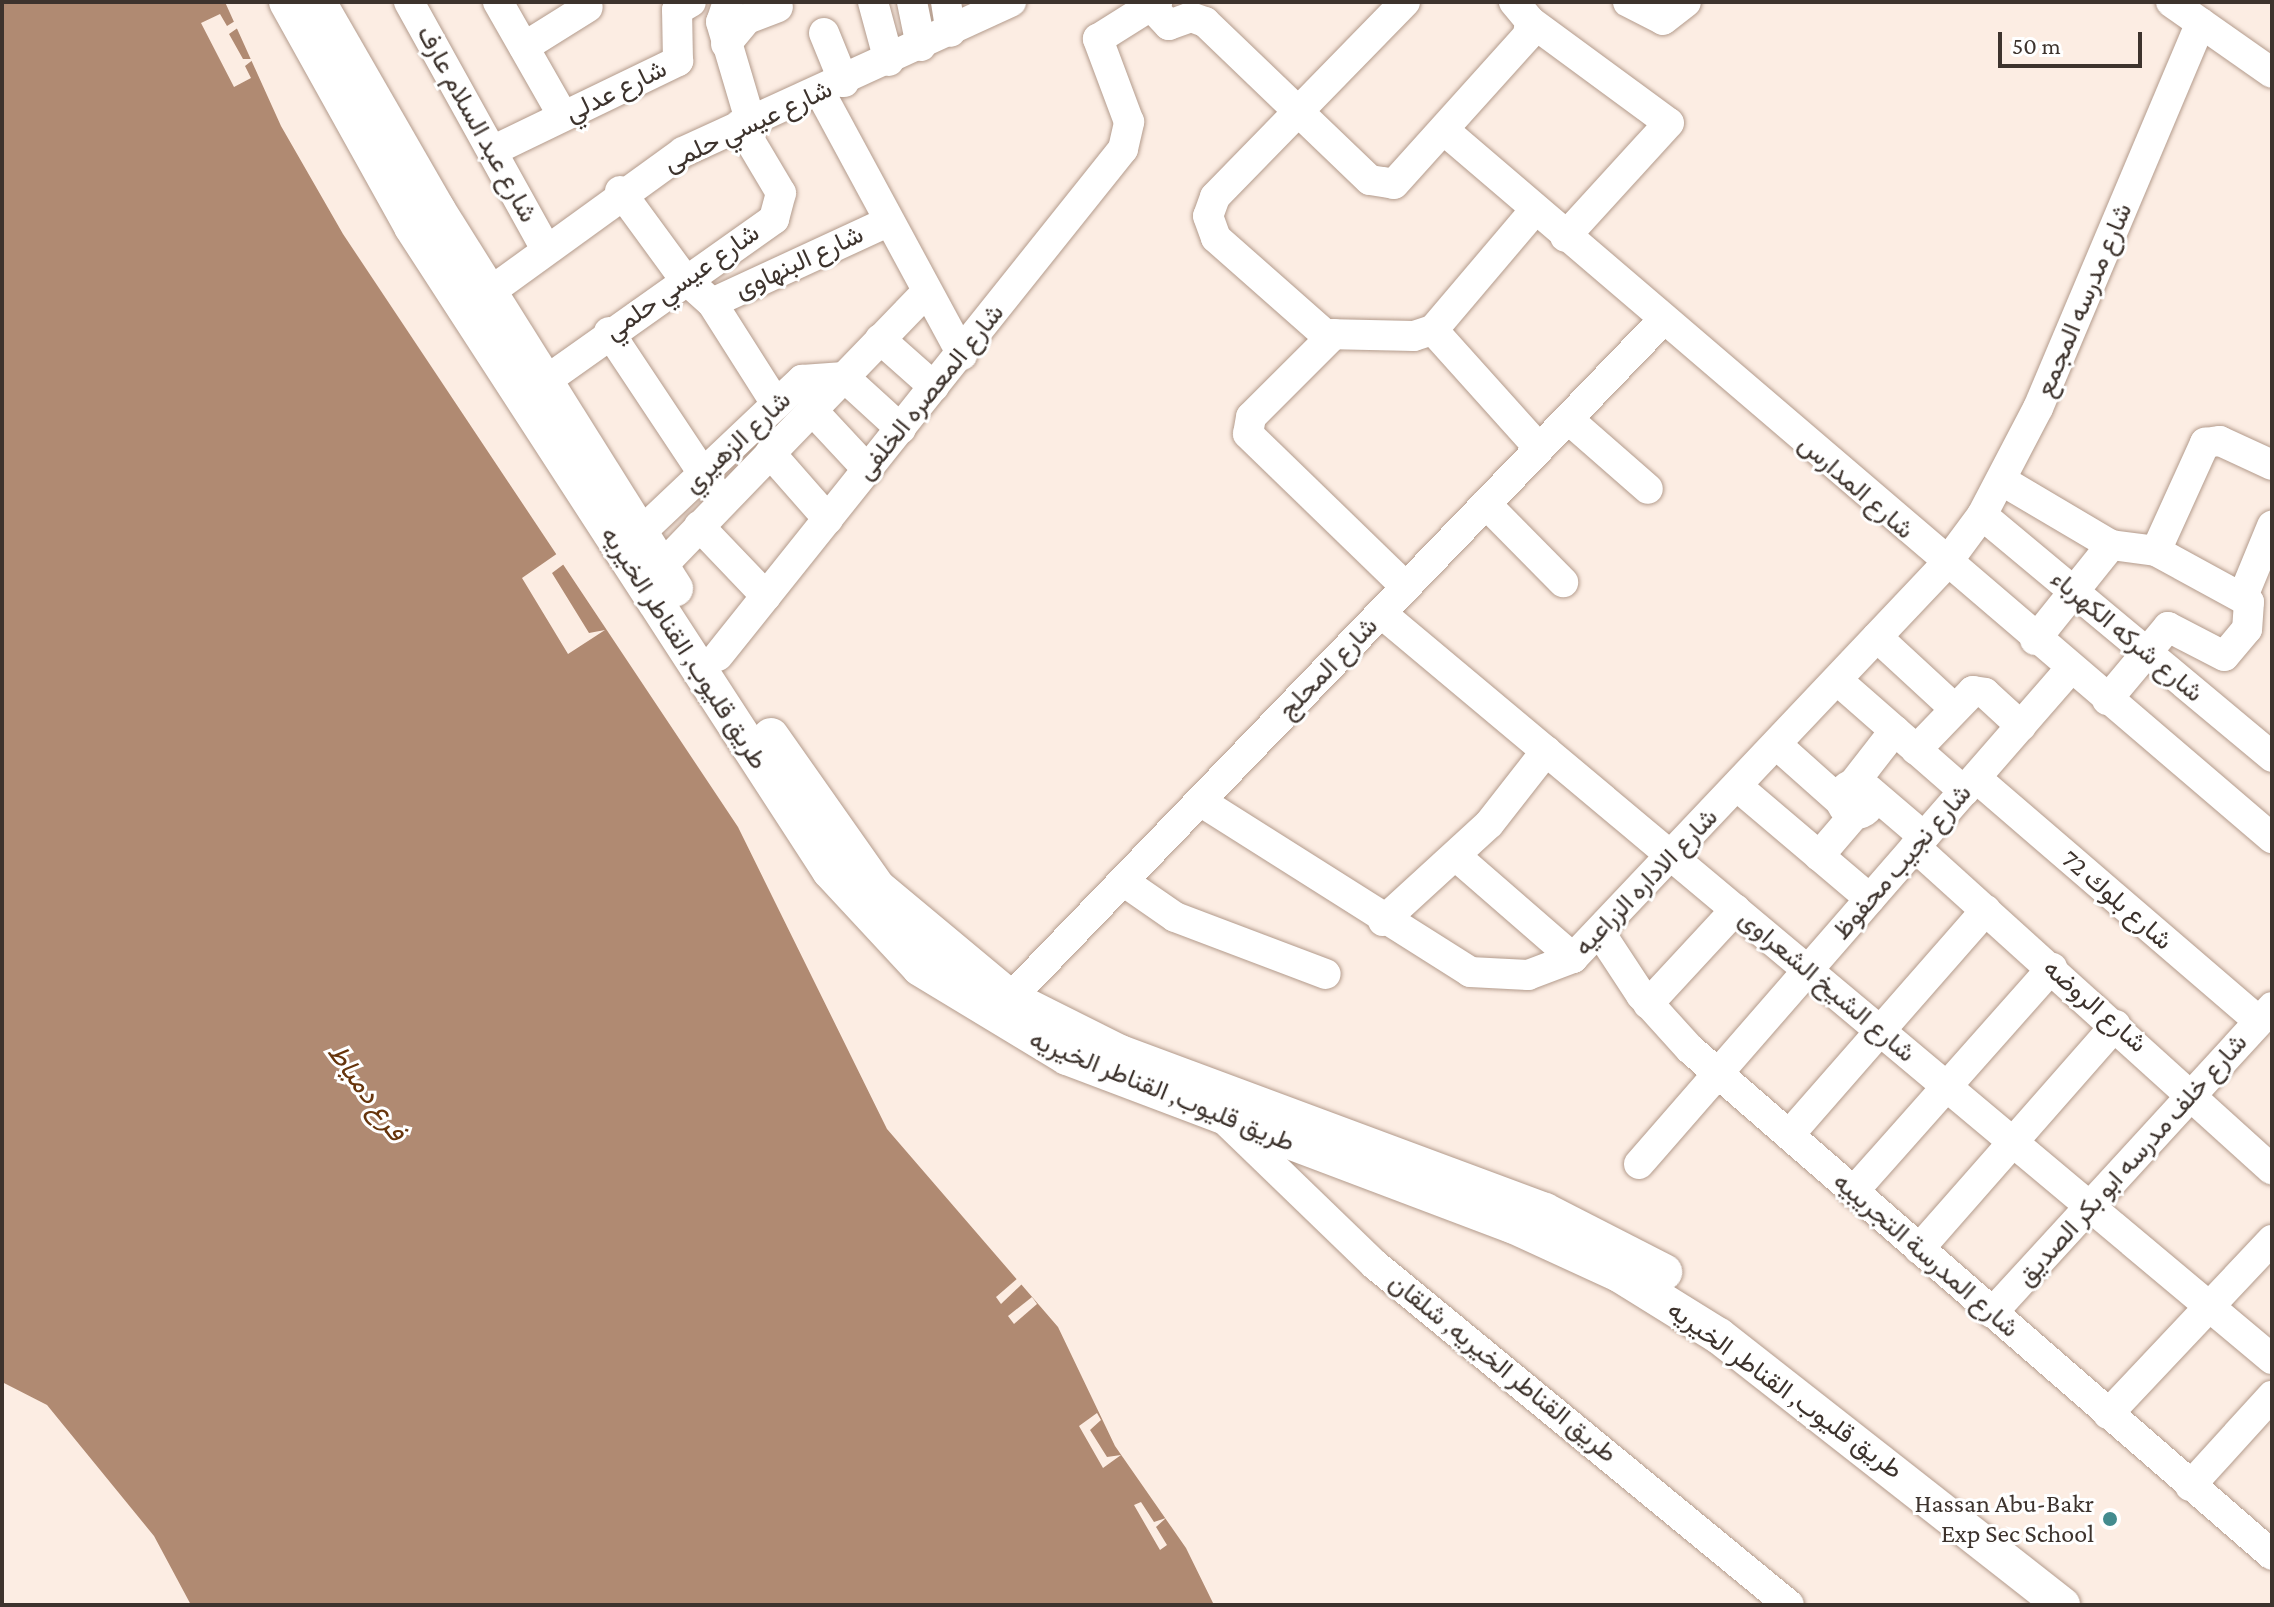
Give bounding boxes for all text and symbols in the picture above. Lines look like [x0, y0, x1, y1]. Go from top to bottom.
scale bar [2002, 16, 2146, 66]
street label: شارع عبد السلام عارف [410, 20, 544, 228]
text: 50 m [2012, 32, 2061, 59]
street label: شارع عدلي [560, 53, 672, 129]
street label: شارع عيسي حلمى [659, 73, 837, 179]
street label: شارع مدرسه المجمع [2029, 199, 2139, 401]
street label: شارع عيسي حلمي [599, 217, 765, 347]
street label: شارع البنهاوى [730, 219, 868, 305]
street label: شارع المعصره الخلفى [850, 298, 1010, 486]
street label: شارع الزهيري [677, 384, 797, 500]
street label: شارع المدارس [1792, 428, 1920, 546]
street label: طريق قليوب, القناطر الخيريه [594, 521, 774, 775]
street label: شارع شركه الكهرباء [2044, 563, 2210, 709]
street label: شارع المحلج [1272, 611, 1384, 725]
street label: شارع نجيب محفوظ [1826, 778, 1978, 946]
street label: شارع الاداره الزراعيه [1568, 802, 1724, 962]
street label: شارع بلوك 72 [2055, 843, 2179, 957]
street label: شارع الشيخ الشعراوى [1732, 903, 1922, 1069]
street label: شارع الروضه [2037, 953, 2153, 1059]
street label: طريق قليوب, القناطر الخيريه [1025, 1023, 1299, 1159]
street label: شارع خلف مدرسه ابو بكر الصديق [2010, 1027, 2254, 1293]
water label: فرع دمياط [320, 1037, 414, 1147]
street label: شارع المدرسة التجريبيه [1827, 1166, 2025, 1344]
street label: طريق القناطر الخيريه, شلقان [1383, 1267, 1623, 1469]
street label: طريق قليوب, القناطر الخيريه [1661, 1294, 1909, 1486]
place label: Hassan Abu-Bakr Exp Sec School [1914, 1488, 2094, 1550]
marker: Hassan Abu-Bakr Exp Sec School [2101, 1510, 2119, 1528]

